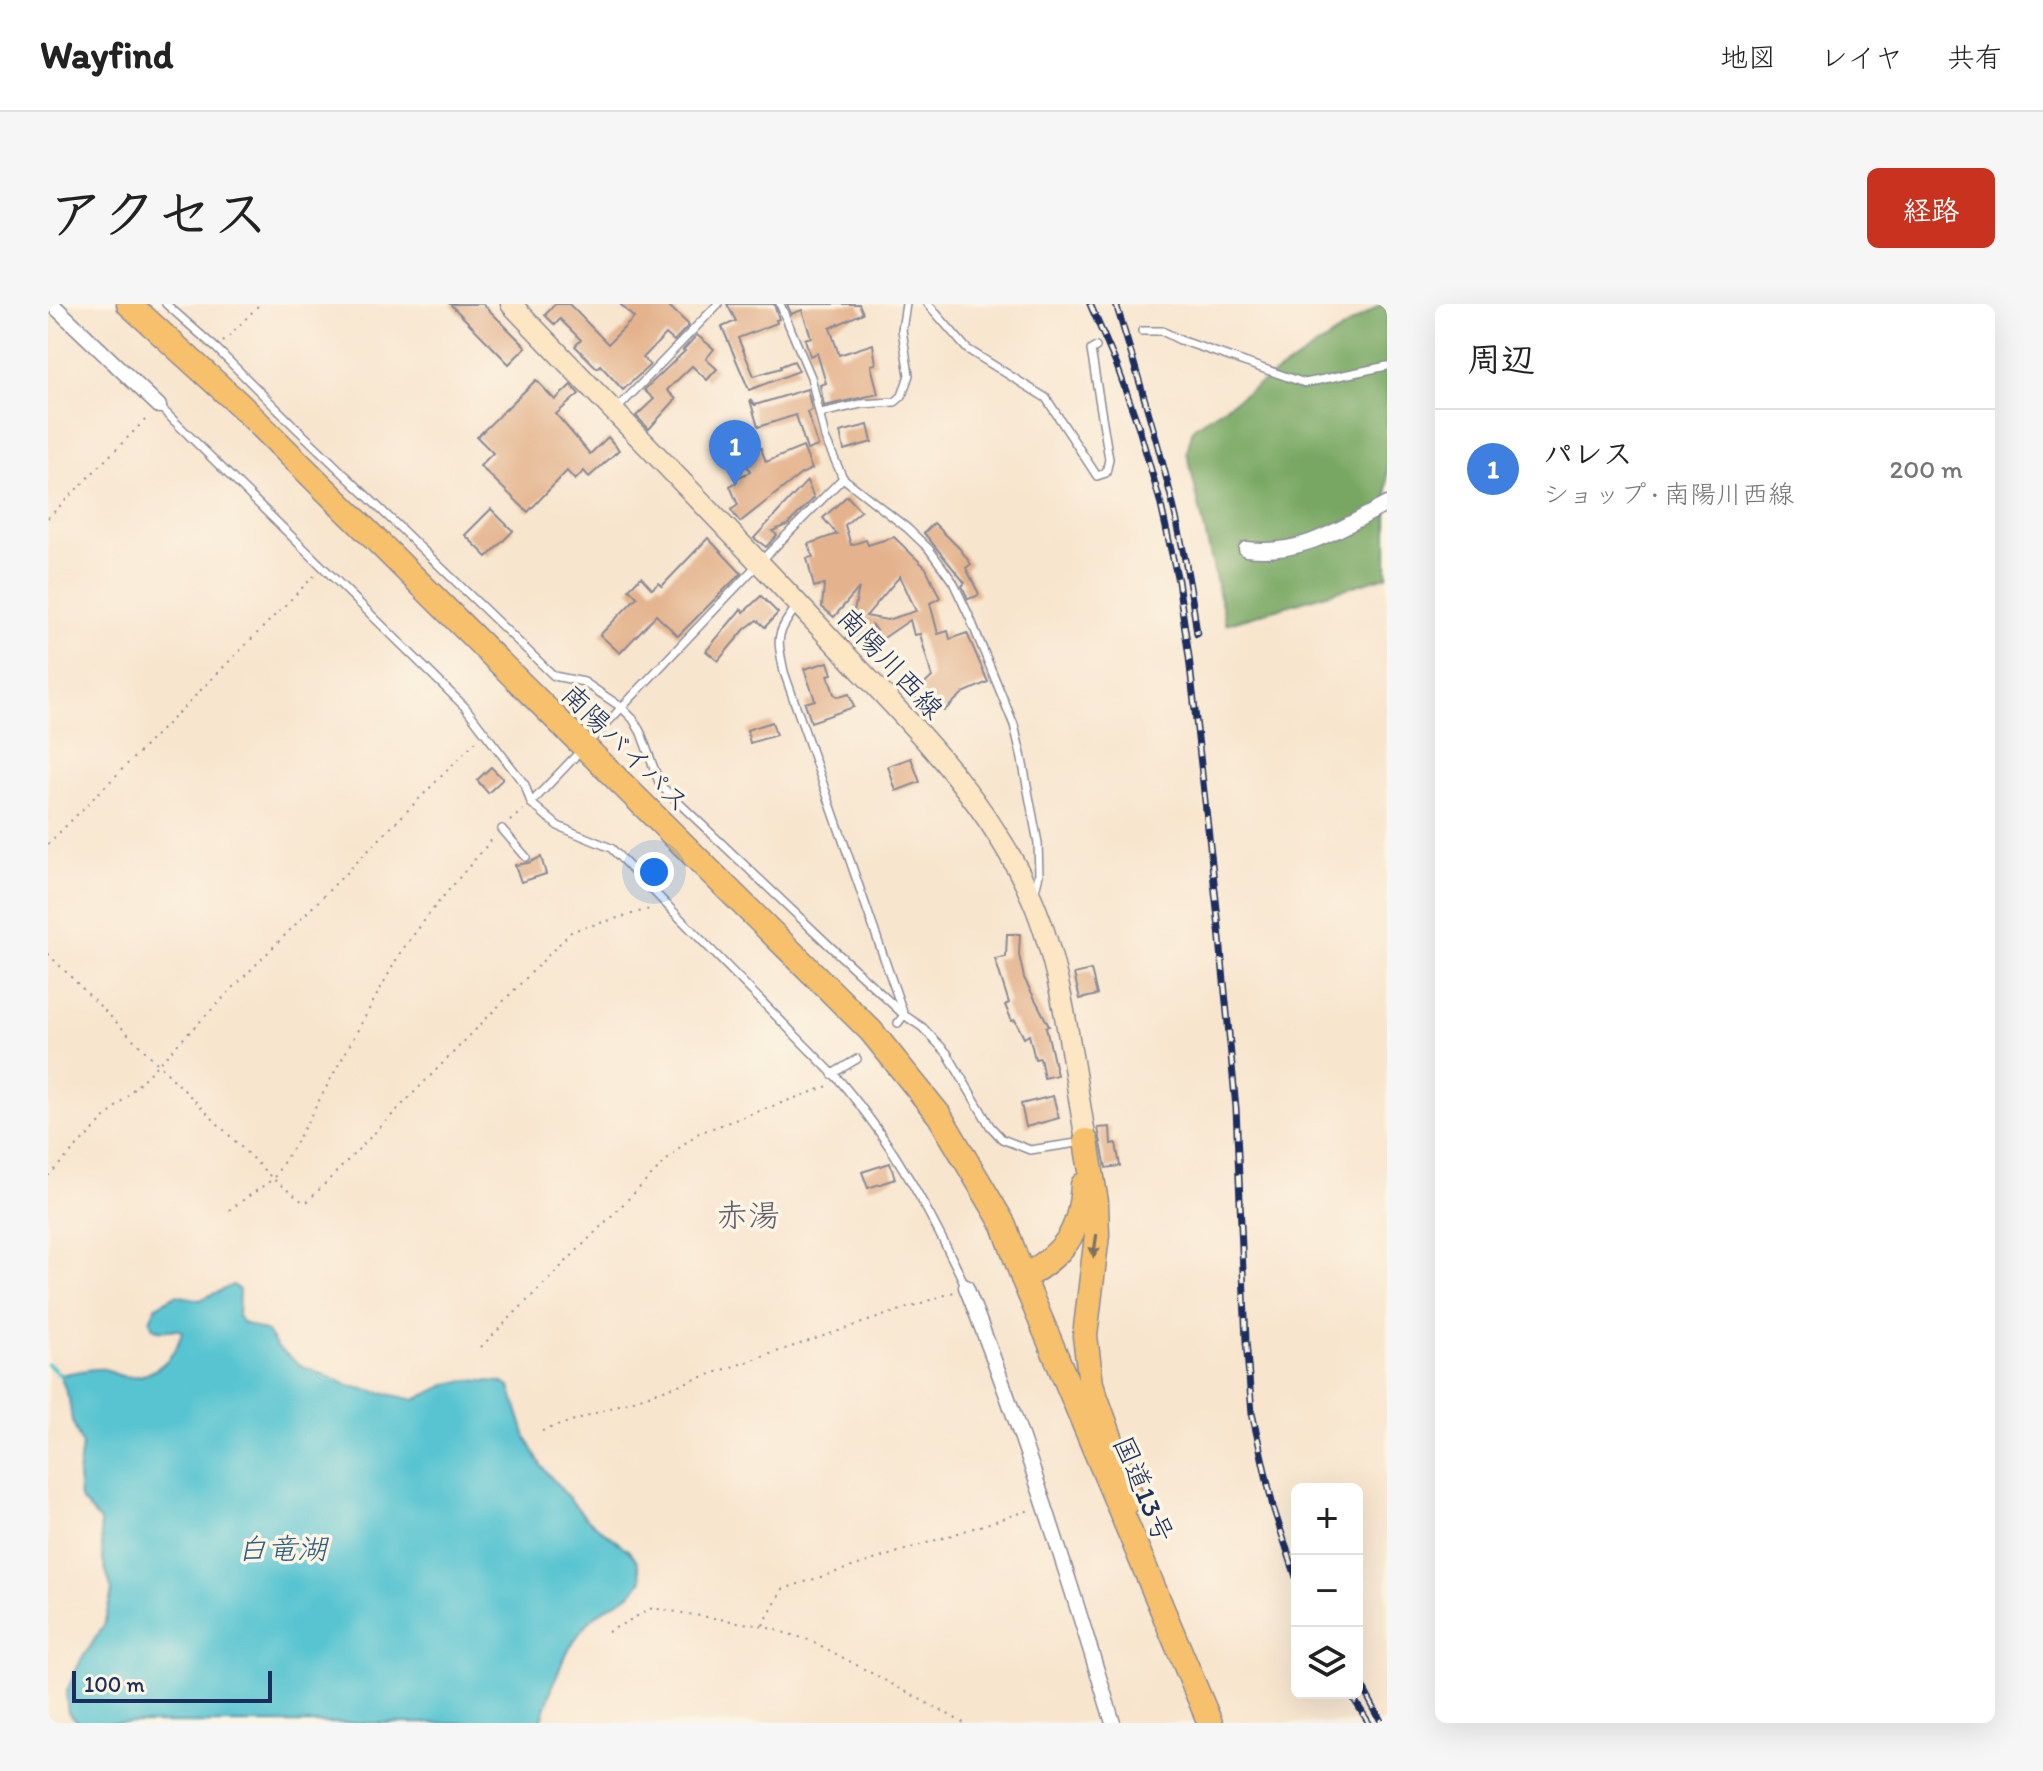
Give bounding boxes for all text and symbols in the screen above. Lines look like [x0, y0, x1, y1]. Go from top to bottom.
text: Wayfind [40, 32, 173, 78]
text: 地図 [1720, 40, 1776, 74]
text: レイヤ [1820, 40, 1903, 74]
text: 共有 [1947, 40, 2003, 74]
button: 経路 [1867, 168, 1995, 248]
text: アクセス [48, 180, 269, 247]
text: 周辺 [1467, 339, 1535, 380]
pin: 1 [709, 420, 761, 486]
text: パレス [1543, 435, 1633, 472]
text: 1 [1487, 453, 1499, 485]
text: 200 m [1890, 453, 1963, 485]
text: ショップ · 南陽川西線 [1543, 478, 1794, 510]
street label: 南陽川西線 [831, 600, 951, 726]
street label: 南陽バイパス [555, 677, 697, 819]
your location [634, 852, 674, 892]
district label: 赤湯 [716, 1196, 780, 1234]
one-way arrow [1088, 1234, 1101, 1259]
street label: 国道13号 [1106, 1431, 1182, 1547]
map controls [1291, 1483, 1363, 1699]
button: + [1291, 1483, 1363, 1555]
water label: 白竜湖 [237, 1530, 330, 1567]
button: − [1291, 1555, 1363, 1627]
button: layers [1291, 1627, 1363, 1699]
scale bar [72, 1667, 272, 1703]
text: 100 m [84, 1671, 145, 1698]

